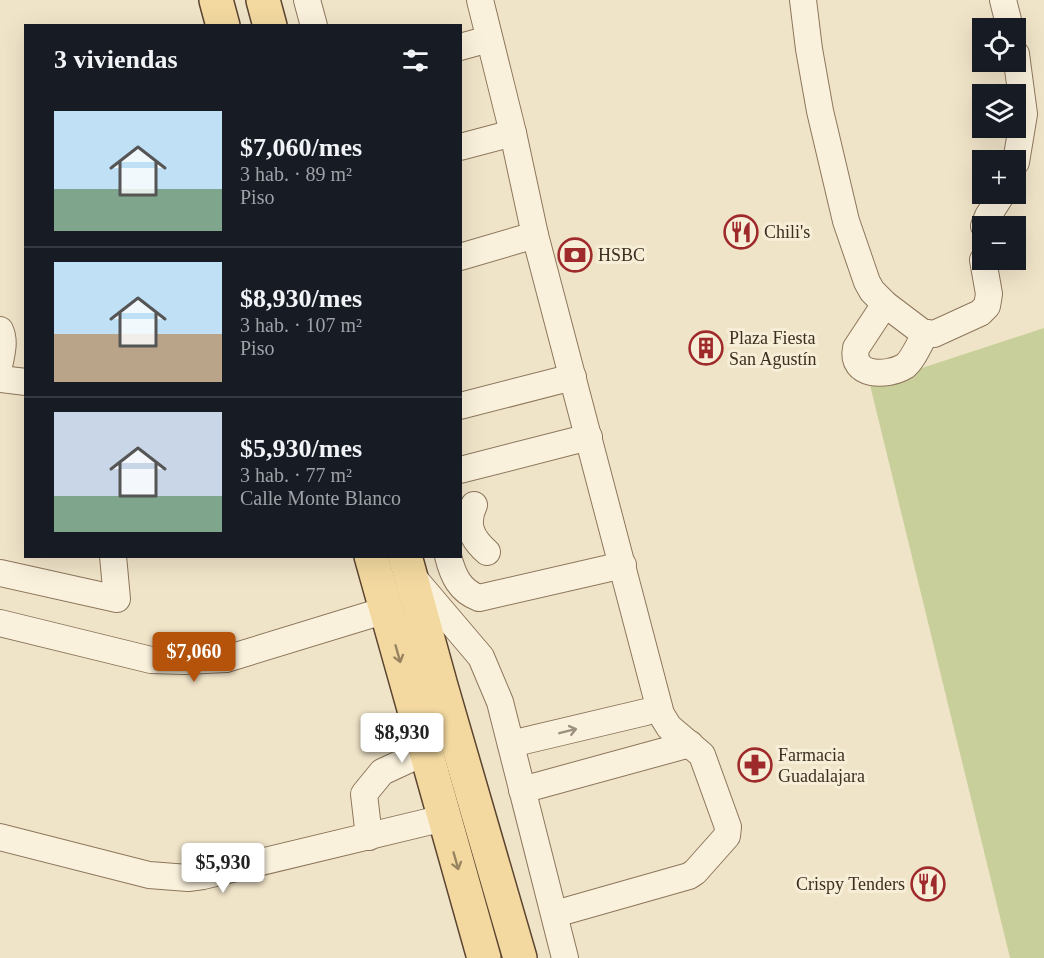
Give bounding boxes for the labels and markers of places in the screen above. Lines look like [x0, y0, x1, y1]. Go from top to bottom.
restaurant icon: Chili's [723, 214, 759, 250]
place label: Chili's [764, 222, 810, 242]
bank icon: HSBC [557, 237, 593, 273]
place label: HSBC [598, 245, 645, 265]
place label: Plaza Fiesta San Agustín [729, 328, 817, 369]
building icon: Plaza Fiesta San Agustín [688, 330, 724, 366]
pin: $7,060 [145, 632, 243, 683]
pin: $8,930 [353, 713, 451, 764]
place label: Farmacia Guadalajara [778, 745, 865, 786]
pharmacy icon: Farmacia Guadalajara [737, 747, 773, 783]
pin: $5,930 [174, 843, 272, 894]
restaurant icon: Crispy Tenders [910, 866, 946, 902]
place label: Crispy Tenders [796, 874, 905, 894]

